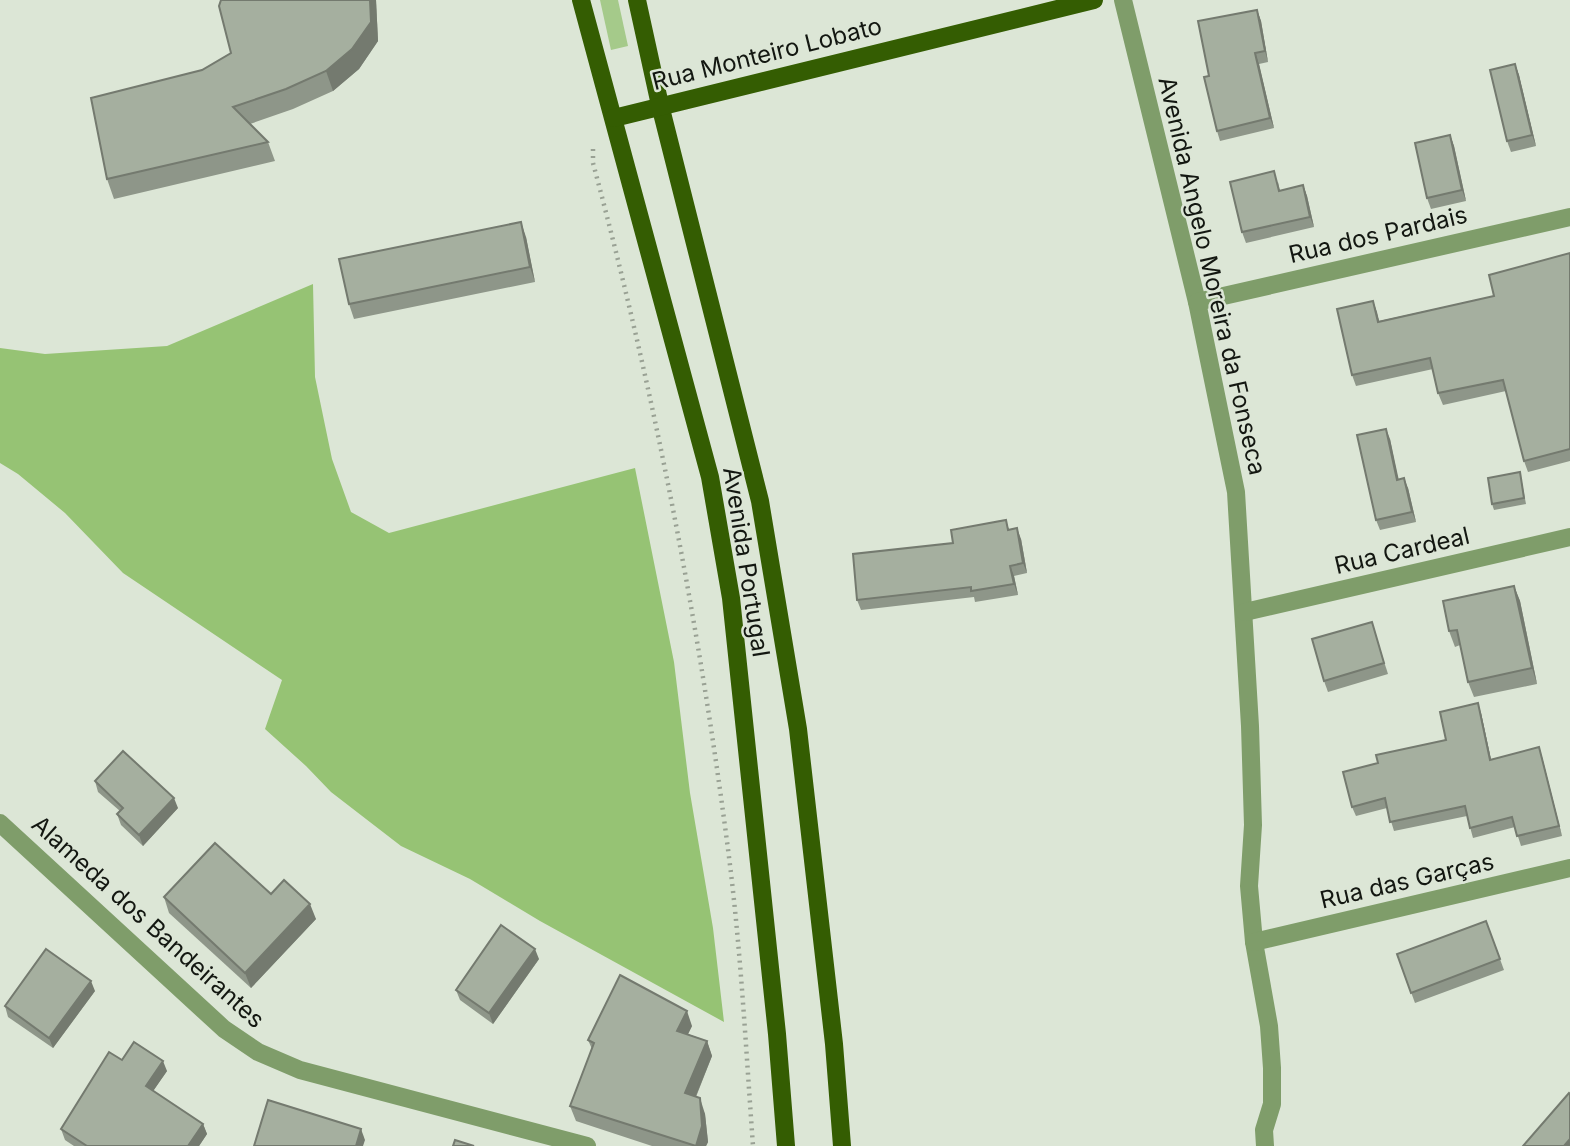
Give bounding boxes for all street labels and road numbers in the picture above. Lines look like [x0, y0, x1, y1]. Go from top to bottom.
street label: Rua Monteiro Lobato [649, 11, 885, 96]
street label: Avenida Angelo Moreira da Fonseca [1152, 74, 1272, 478]
street label: Rua dos Pardais [1286, 200, 1470, 269]
street label: Avenida Portugal [717, 465, 776, 659]
street label: Rua Cardeal [1332, 521, 1472, 580]
street label: Alameda dos Bandeirantes [26, 809, 271, 1034]
street label: Rua das Garças [1317, 846, 1497, 915]

